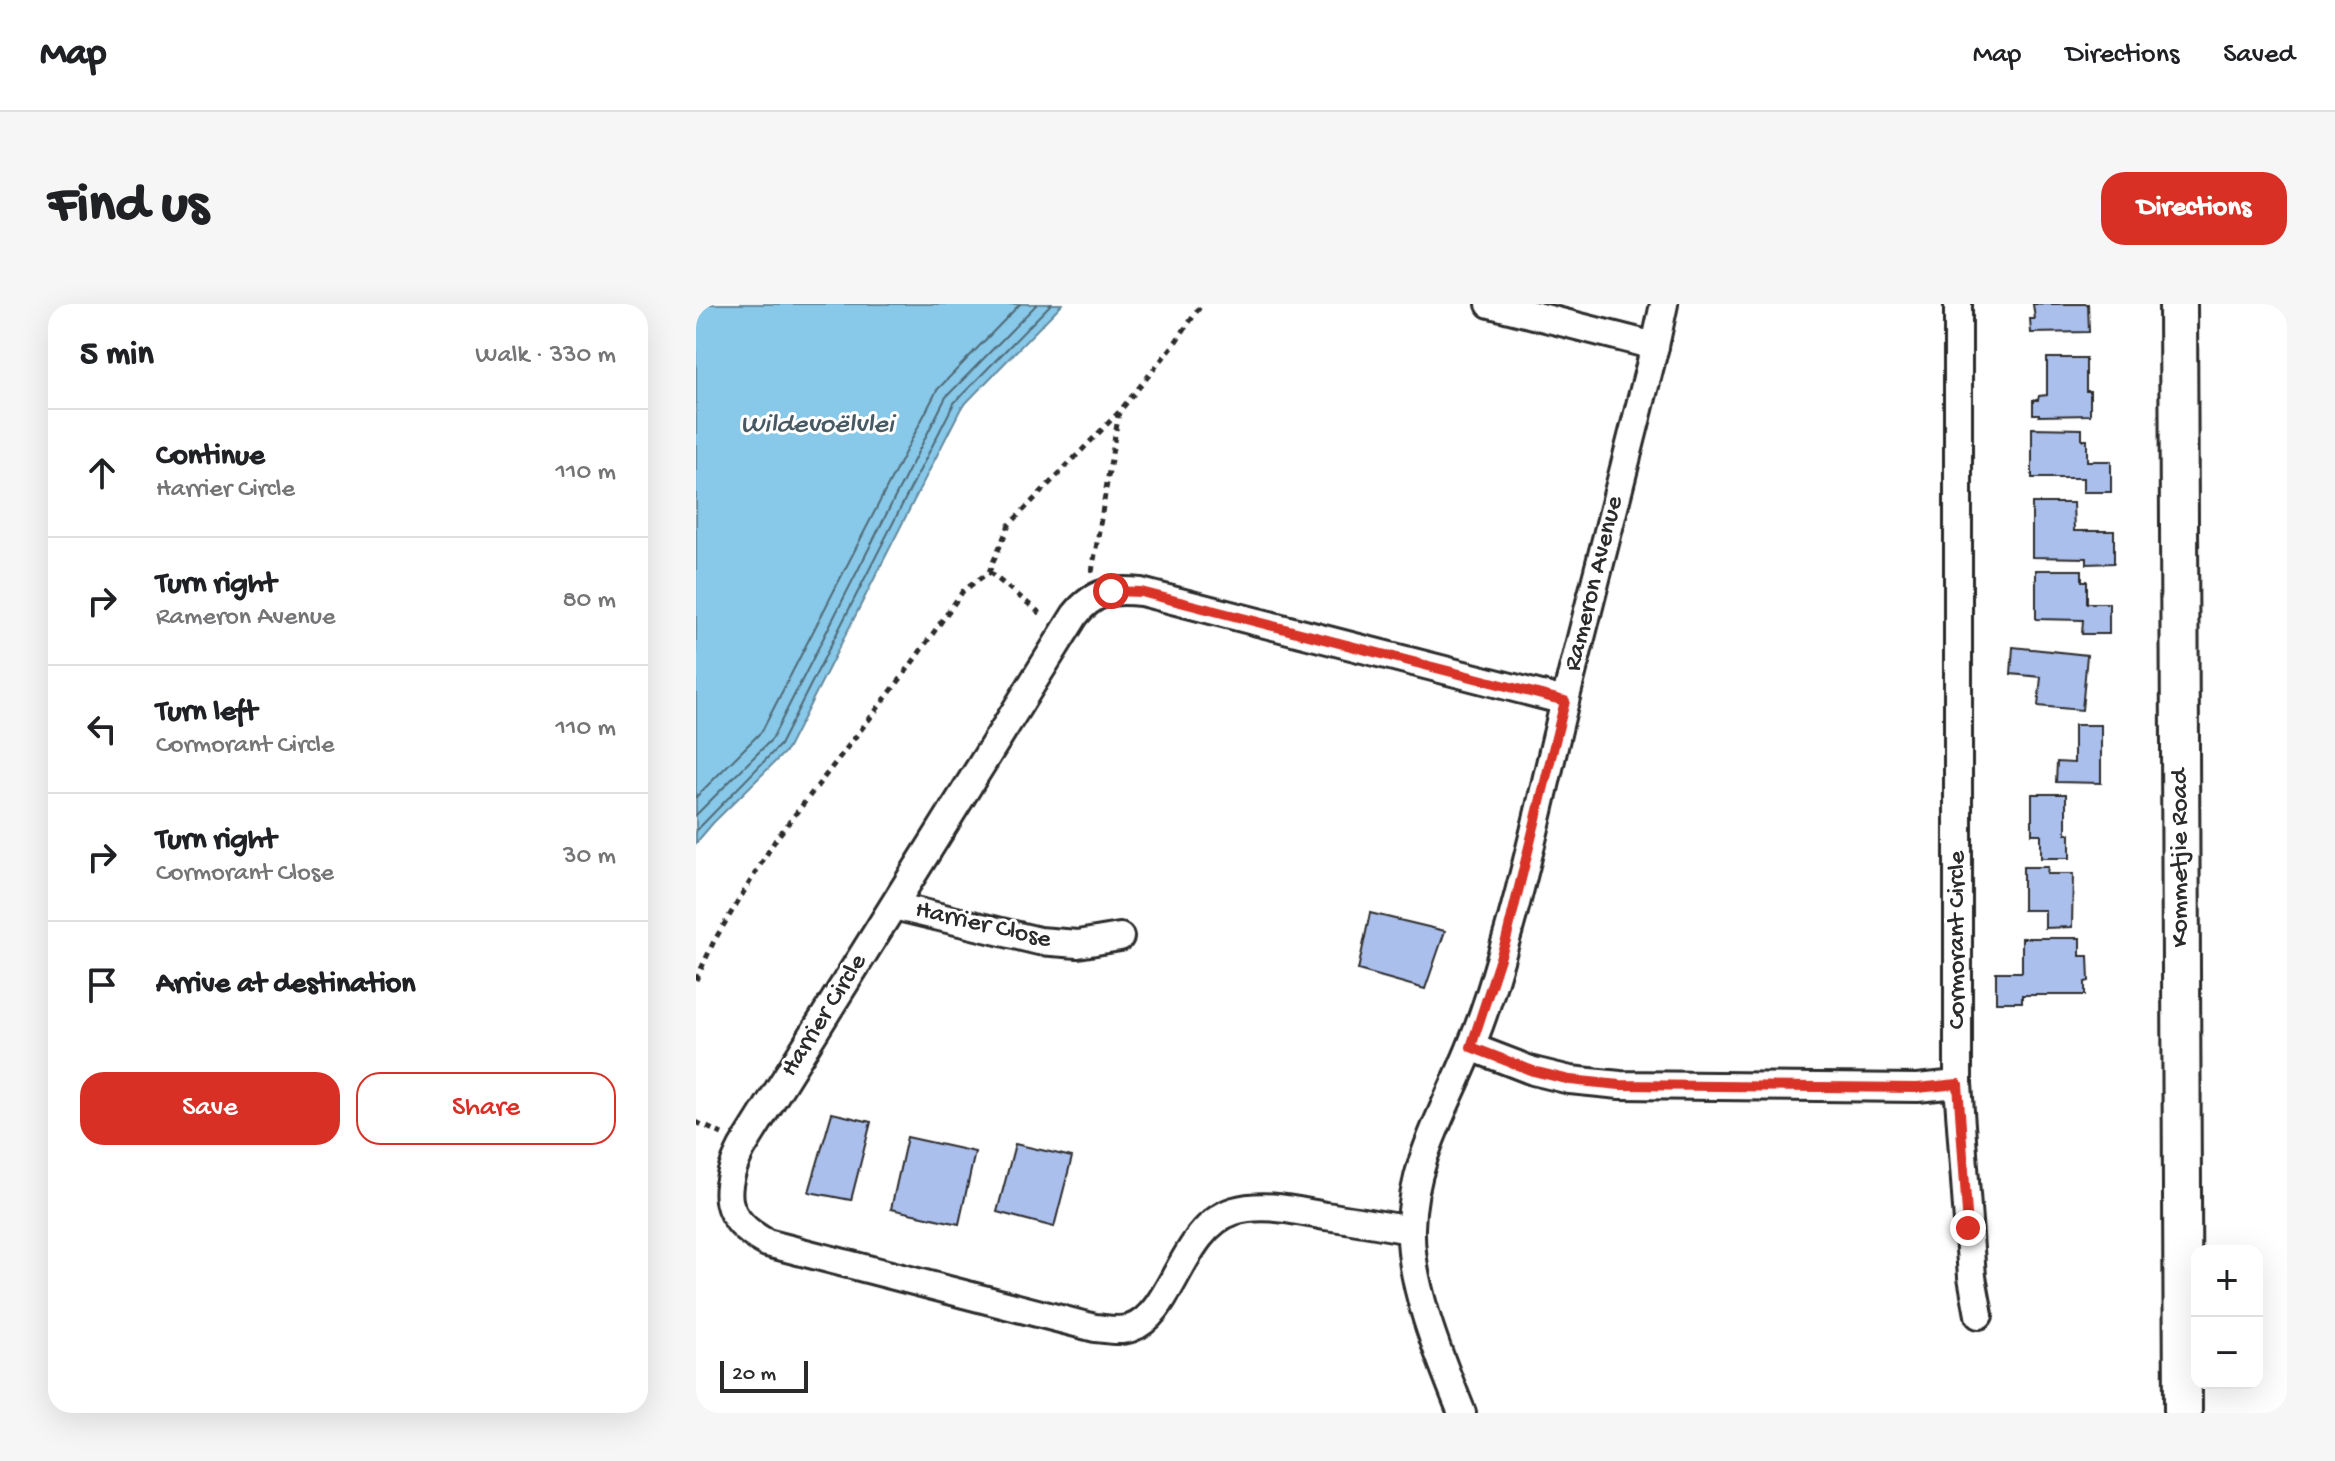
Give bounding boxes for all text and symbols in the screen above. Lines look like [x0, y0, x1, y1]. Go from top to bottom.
text: Map [40, 33, 106, 77]
text: Map [1973, 39, 2021, 72]
text: Directions [2065, 39, 2179, 72]
text: Saved [2223, 39, 2295, 72]
button: Directions [2101, 172, 2287, 245]
text: Find us [48, 175, 208, 241]
text: 5 min [80, 336, 154, 376]
text: Walk · 330 m [475, 341, 616, 372]
water label: Wildevoëlvlei [740, 409, 897, 442]
text: Continue [156, 440, 265, 475]
icon: ahead [80, 451, 124, 495]
text: 110 m [556, 458, 616, 489]
text: Harrier Circle [156, 475, 295, 506]
street label: Rameron Avenue [1558, 493, 1632, 675]
text: Turn right [156, 568, 276, 603]
route start [1093, 573, 1129, 609]
icon: right [80, 579, 124, 623]
text: 80 m [562, 586, 616, 617]
text: Rameron Avenue [156, 603, 335, 634]
text: Turn left [156, 696, 257, 731]
icon: left [80, 707, 124, 751]
text: 110 m [556, 714, 616, 745]
text: Cormorant Circle [156, 731, 334, 762]
street label: Kommetjie Road [2166, 767, 2197, 947]
text: Turn right [156, 824, 276, 859]
icon: right [80, 835, 124, 879]
text: 30 m [563, 842, 616, 873]
street label: Cormorant Circle [1943, 850, 1974, 1029]
text: Cormorant Close [156, 859, 334, 890]
street label: Harrier Close [912, 895, 1054, 957]
street label: Harrier Circle [775, 948, 875, 1083]
icon: arrive [80, 963, 124, 1007]
text: Arrive at destination [156, 968, 416, 1003]
button: Save [80, 1072, 340, 1145]
button: Share [356, 1072, 616, 1145]
route end [1950, 1210, 1986, 1246]
map controls [2191, 1245, 2263, 1389]
button: + [2191, 1245, 2263, 1317]
button: − [2191, 1317, 2263, 1389]
scale bar [720, 1357, 808, 1393]
text: 20 m [732, 1362, 776, 1388]

